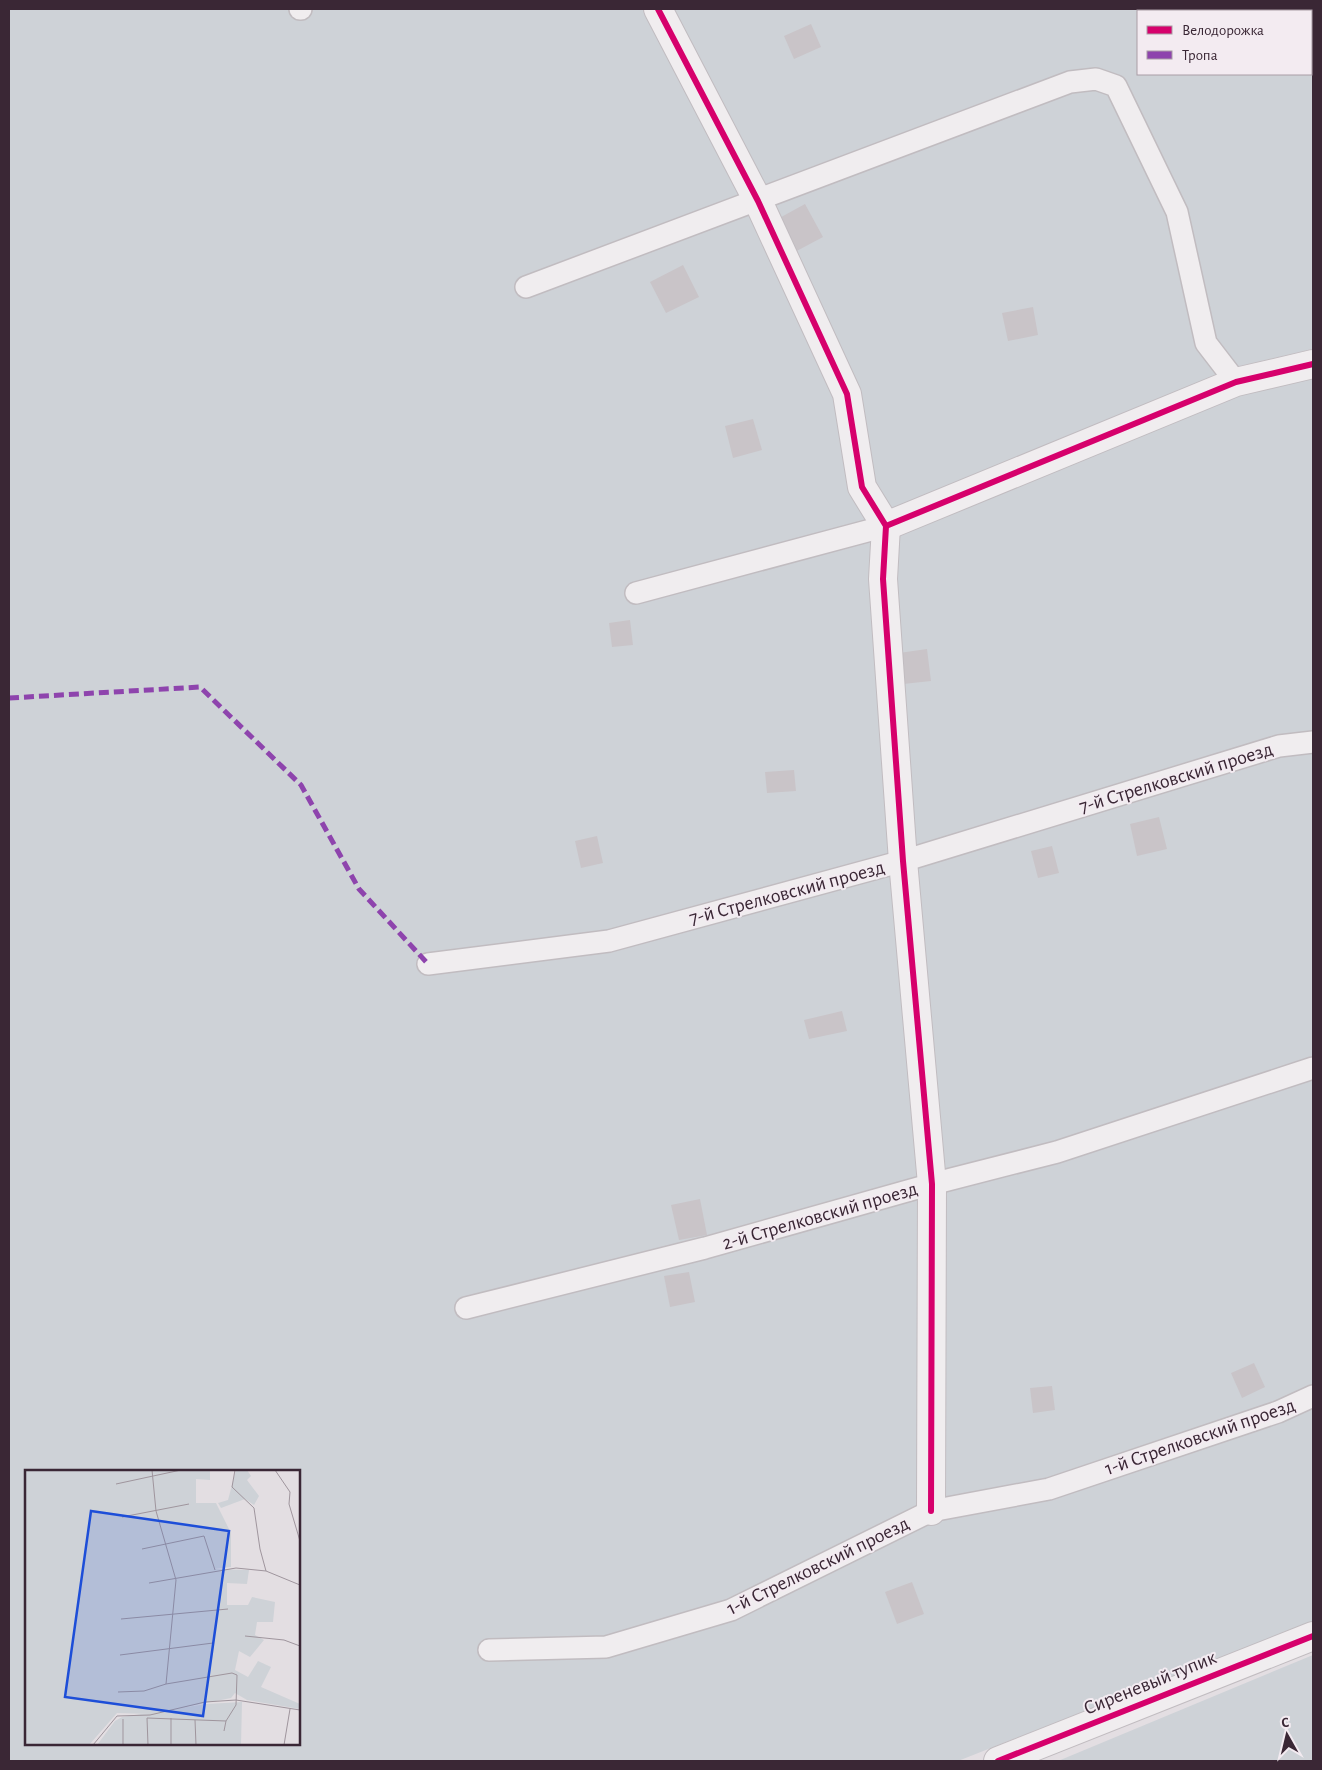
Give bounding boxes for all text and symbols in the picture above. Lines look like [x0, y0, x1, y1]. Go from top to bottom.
legend [1137, 10, 1312, 75]
text: Велодорожка [1182, 23, 1264, 38]
text: Тропа [1182, 48, 1218, 63]
street label: 7-й Стрелковский проезд [1077, 739, 1275, 817]
street label: 7-й Стрелковский проезд [687, 857, 887, 929]
street label: 2-й Стрелковский проезд [720, 1179, 920, 1253]
street label: 1-й Стрелковский проезд [1102, 1395, 1298, 1479]
inset map [25, 1470, 300, 1745]
street label: 1-й Стрелковский проезд [724, 1513, 912, 1619]
street label: Сиреневый тупик [1081, 1647, 1219, 1719]
north arrow [1262, 1710, 1312, 1760]
text: С [1281, 1716, 1290, 1731]

